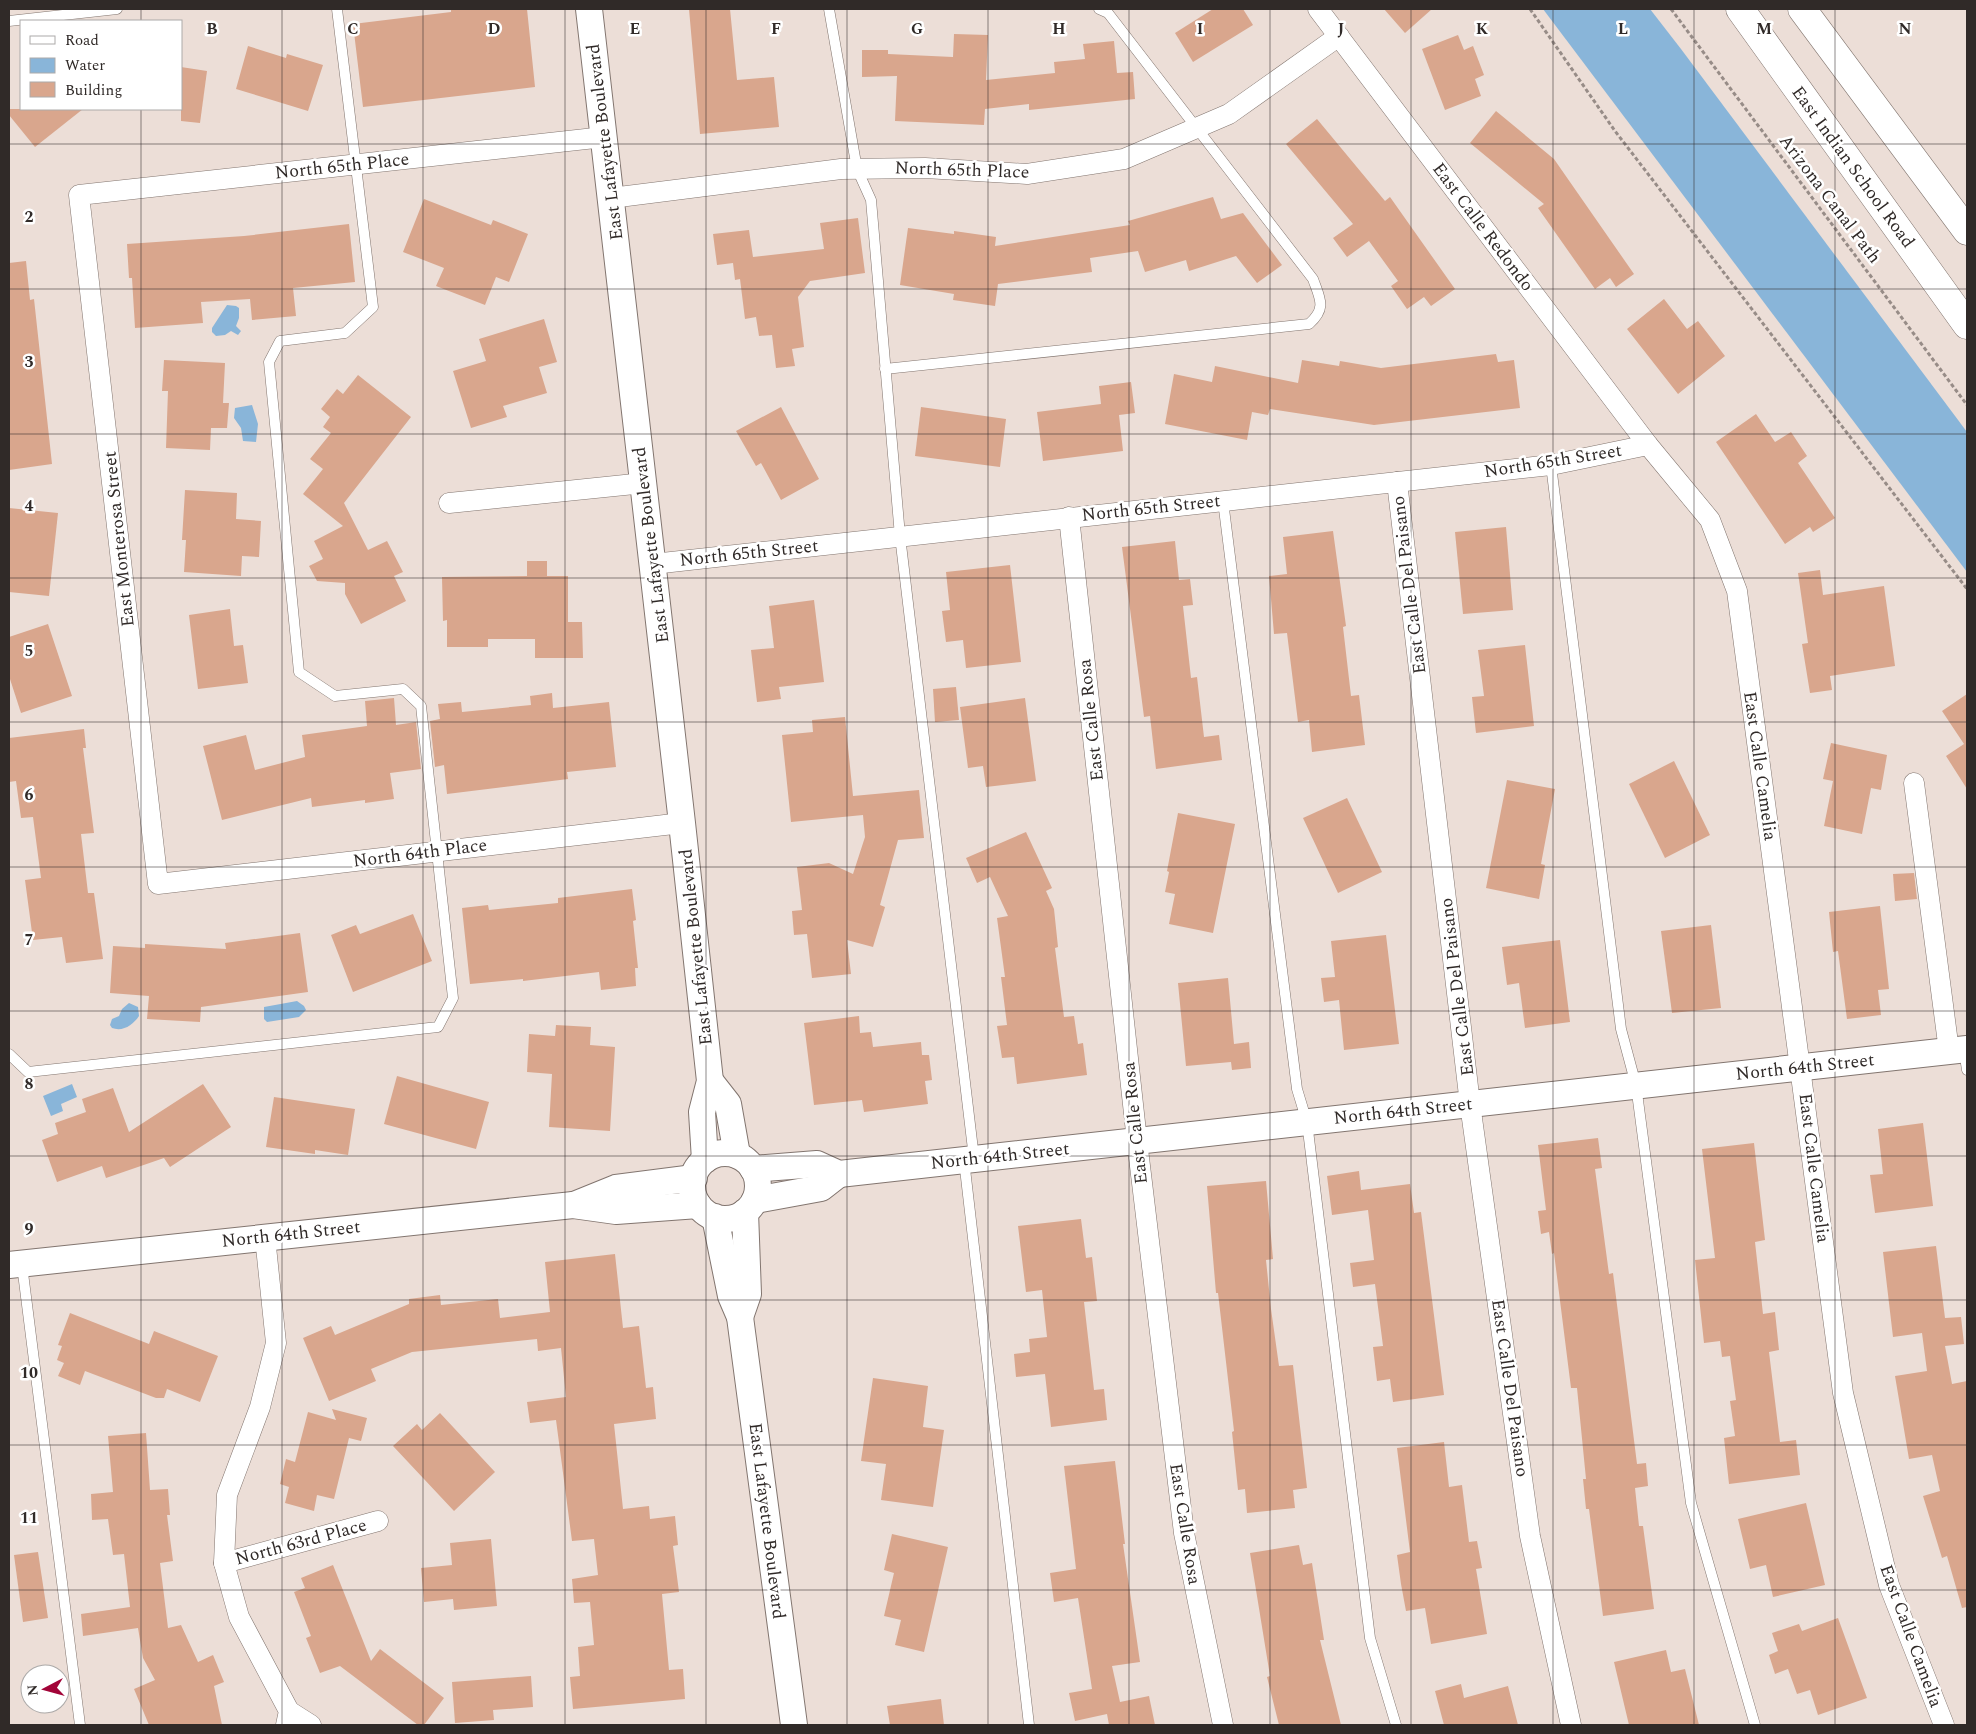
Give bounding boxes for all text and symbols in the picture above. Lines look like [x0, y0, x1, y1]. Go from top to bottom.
text: B [206, 17, 218, 41]
text: C [347, 17, 359, 41]
text: D [488, 17, 501, 41]
text: E [630, 17, 640, 41]
text: F [771, 17, 781, 41]
text: G [911, 17, 923, 41]
text: H [1052, 17, 1066, 41]
text: I [1197, 17, 1203, 41]
text: J [1338, 17, 1345, 41]
text: K [1476, 17, 1489, 41]
text: L [1618, 17, 1628, 41]
text: M [1756, 17, 1772, 41]
text: N [1898, 17, 1912, 41]
legend [20, 20, 182, 110]
text: Road [65, 29, 99, 52]
street label: East Lafayette Boulevard [580, 42, 630, 242]
text: Water [65, 54, 105, 77]
text: Building [65, 79, 122, 102]
street label: East Indian School Road [1785, 80, 1921, 254]
street label: Arizona Canal Path [1772, 129, 1888, 269]
street label: North 65th Place [274, 146, 410, 186]
street label: North 65th Place [894, 154, 1030, 186]
street label: East Calle Redondo [1426, 157, 1540, 297]
text: 2 [25, 205, 34, 229]
text: 3 [25, 350, 34, 374]
street label: North 65th Street [1482, 437, 1624, 485]
street label: East Lafayette Boulevard [626, 445, 676, 645]
street label: East Monterosa Street [96, 450, 142, 628]
street label: North 65th Street [1080, 487, 1222, 529]
text: 4 [25, 494, 34, 518]
street label: East Calle Del Paisano [1385, 494, 1433, 676]
street label: North 65th Street [678, 532, 820, 574]
text: 5 [25, 639, 33, 663]
street label: East Calle Rosa [1071, 657, 1111, 782]
street label: East Calle Camelia [1736, 690, 1784, 843]
text: 6 [25, 783, 34, 807]
street label: North 64th Place [351, 831, 489, 875]
street label: East Lafayette Boulevard [672, 847, 720, 1047]
street label: East Calle Del Paisano [1433, 896, 1481, 1078]
text: 7 [25, 928, 34, 952]
street label: North 64th Street [1734, 1046, 1876, 1088]
street label: East Calle Rosa [1115, 1060, 1155, 1185]
text: 8 [25, 1072, 34, 1096]
street label: North 64th Street [1332, 1090, 1474, 1132]
street label: East Calle Camelia [1791, 1092, 1837, 1244]
street label: North 64th Street [929, 1135, 1071, 1177]
street label: North 64th Street [220, 1213, 362, 1255]
text: 9 [25, 1217, 34, 1241]
street label: East Calle Del Paisano [1484, 1297, 1536, 1479]
text: 10 [20, 1361, 38, 1385]
street label: East Lafayette Boulevard [742, 1421, 792, 1621]
street label: East Calle Rosa [1162, 1461, 1208, 1587]
text: 11 [20, 1506, 38, 1530]
street label: North 63rd Place [232, 1511, 370, 1573]
street label: East Calle Camelia [1873, 1561, 1949, 1711]
north arrow [20, 1664, 70, 1714]
text: N [22, 1684, 44, 1697]

